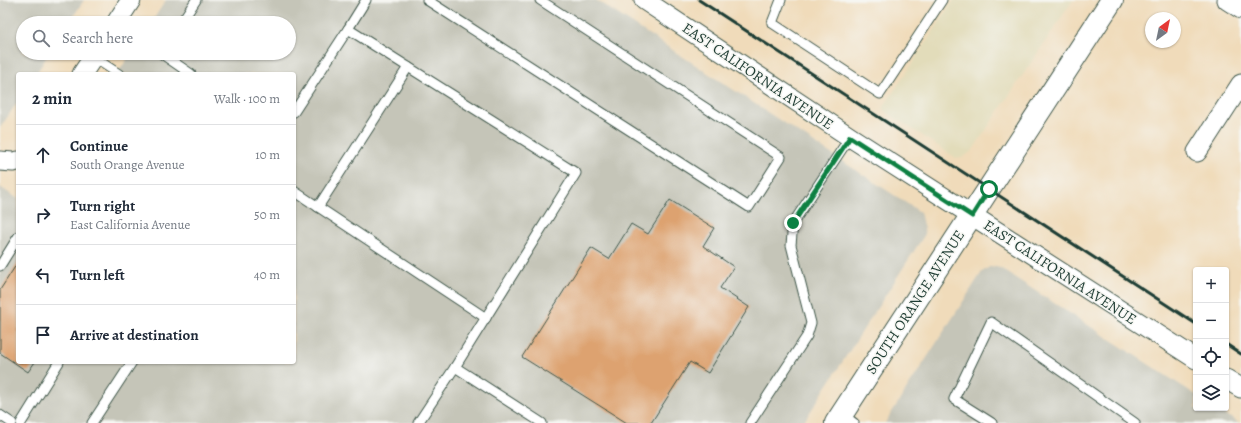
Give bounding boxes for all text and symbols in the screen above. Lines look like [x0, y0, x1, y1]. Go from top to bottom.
north arrow [1145, 12, 1181, 48]
search box [16, 16, 296, 60]
street label: EAST CALIFORNIA AVENUE [678, 18, 838, 134]
icon: search [30, 27, 52, 49]
text: Search here [62, 28, 133, 48]
text: 2 min [32, 87, 72, 110]
text: Walk · 100 m [214, 90, 280, 107]
text: Continue [70, 136, 128, 156]
icon: ahead [32, 144, 54, 166]
text: 10 m [255, 146, 280, 163]
text: South Orange Avenue [70, 156, 185, 173]
route start [980, 180, 998, 198]
text: Turn right [70, 196, 135, 216]
icon: right [32, 204, 54, 226]
text: 50 m [254, 206, 280, 223]
route end [784, 214, 802, 232]
street label: EAST CALIFORNIA AVENUE [980, 215, 1140, 329]
text: East California Avenue [70, 216, 190, 233]
street label: SOUTH ORANGE AVENUE [861, 226, 969, 378]
icon: left [32, 264, 54, 286]
text: Turn left [70, 265, 125, 285]
text: 40 m [254, 266, 280, 283]
map controls [1193, 267, 1229, 411]
button: + [1193, 267, 1229, 303]
button: − [1193, 303, 1229, 339]
icon: arrive [32, 324, 54, 346]
text: Arrive at destination [70, 325, 199, 345]
button: locate [1193, 339, 1229, 375]
button: layers [1193, 375, 1229, 411]

